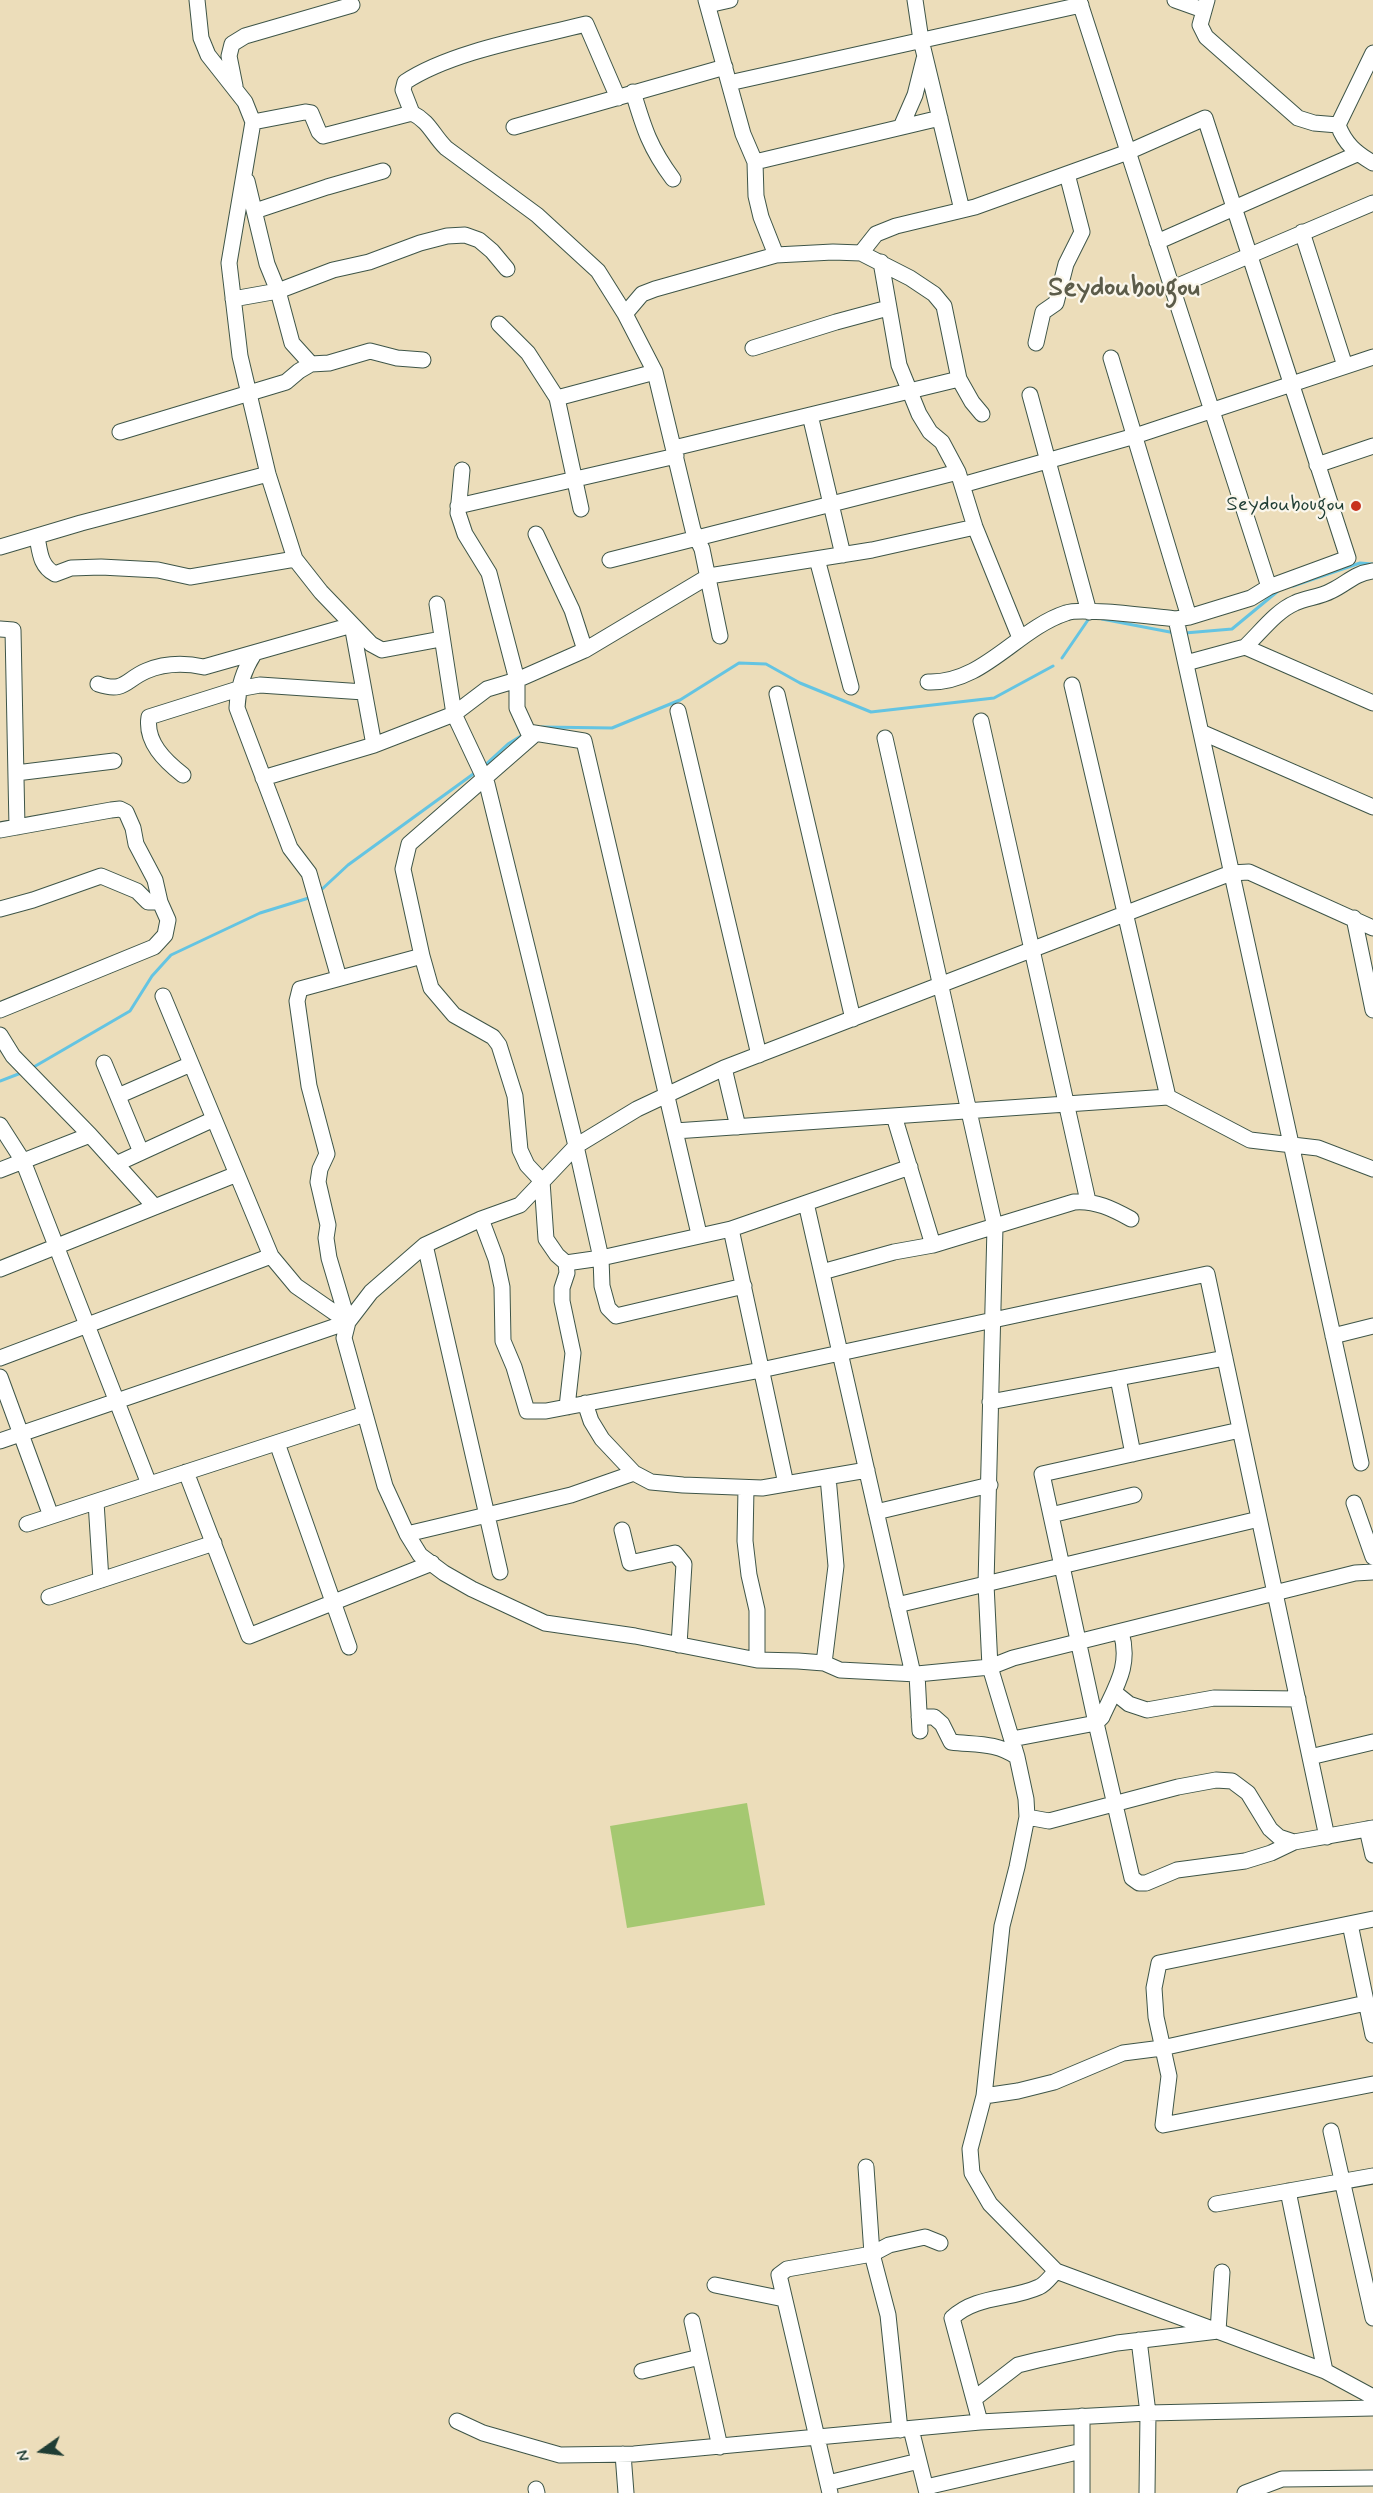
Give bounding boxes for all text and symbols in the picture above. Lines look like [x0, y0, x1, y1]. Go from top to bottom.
district label: Seydoubougou [1048, 273, 1200, 305]
place label: Seydoubougou [1226, 493, 1344, 519]
marker: Seydoubougou [1349, 499, 1363, 513]
north arrow [12, 2421, 72, 2481]
text: N [13, 2448, 36, 2463]

